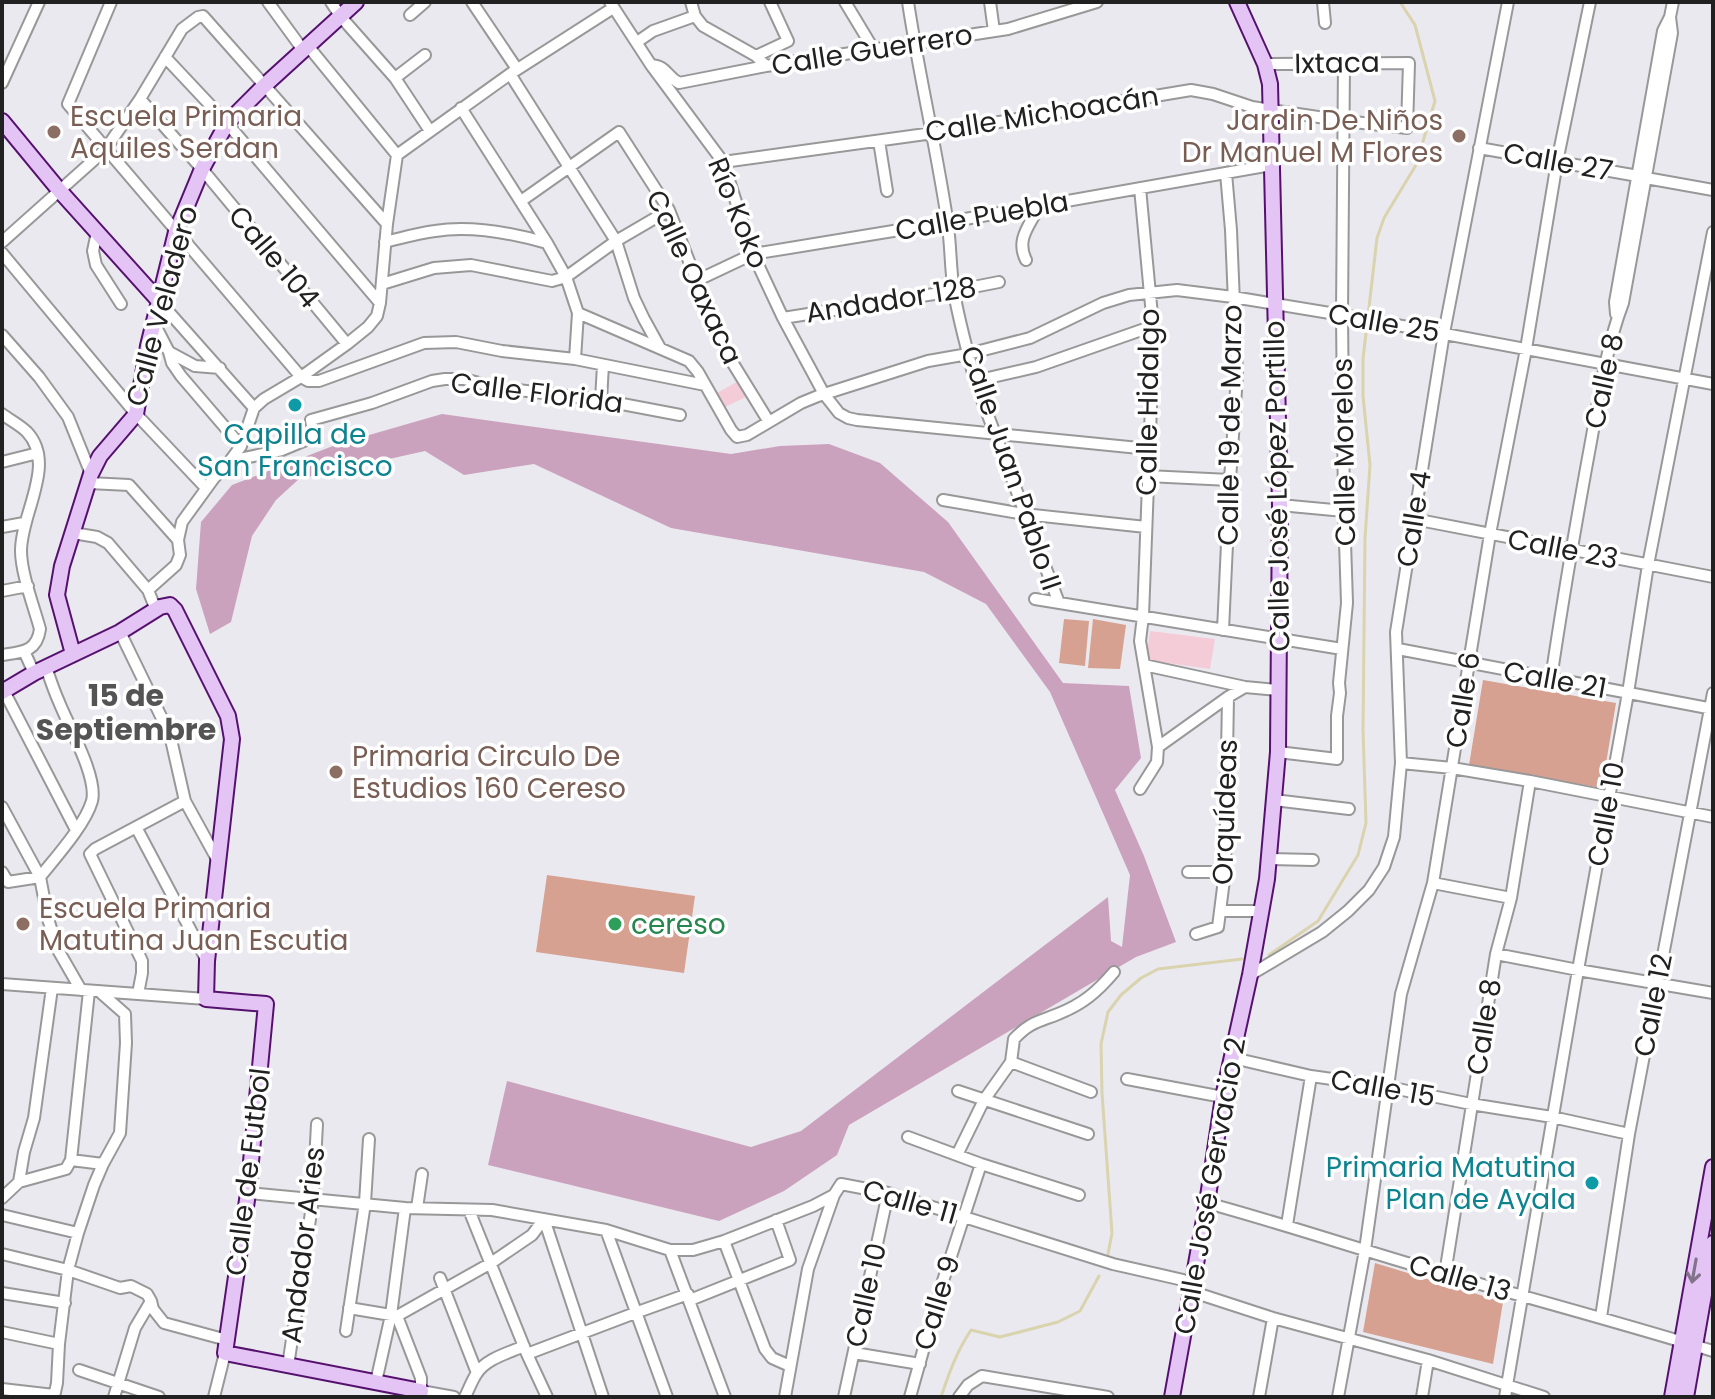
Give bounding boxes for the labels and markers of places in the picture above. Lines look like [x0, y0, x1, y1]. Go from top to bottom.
place label: Escuela Primaria Aquiles Serdan [70, 97, 302, 168]
place label: Jardin De Niños Dr Manuel M Flores [1182, 101, 1443, 172]
marker: Escuela Primaria Aquiles Serdan [45, 123, 63, 141]
marker: Jardin De Niños Dr Manuel M Flores [1450, 127, 1468, 145]
marker: Capilla de San Francisco [286, 396, 304, 414]
place label: Capilla de San Francisco [197, 415, 393, 486]
place label: Primaria Circulo De Estudios 160 Cereso [352, 737, 626, 808]
marker: Primaria Circulo De Estudios 160 Cereso [327, 763, 345, 781]
place label: Escuela Primaria Matutina Juan Escutia [39, 889, 349, 960]
place label: cereso [631, 905, 726, 944]
marker: Escuela Primaria Matutina Juan Escutia [14, 915, 32, 933]
marker: cereso [606, 915, 624, 933]
place label: Primaria Matutina Plan de Ayala [1326, 1148, 1576, 1219]
marker: Primaria Matutina Plan de Ayala [1583, 1174, 1601, 1192]

